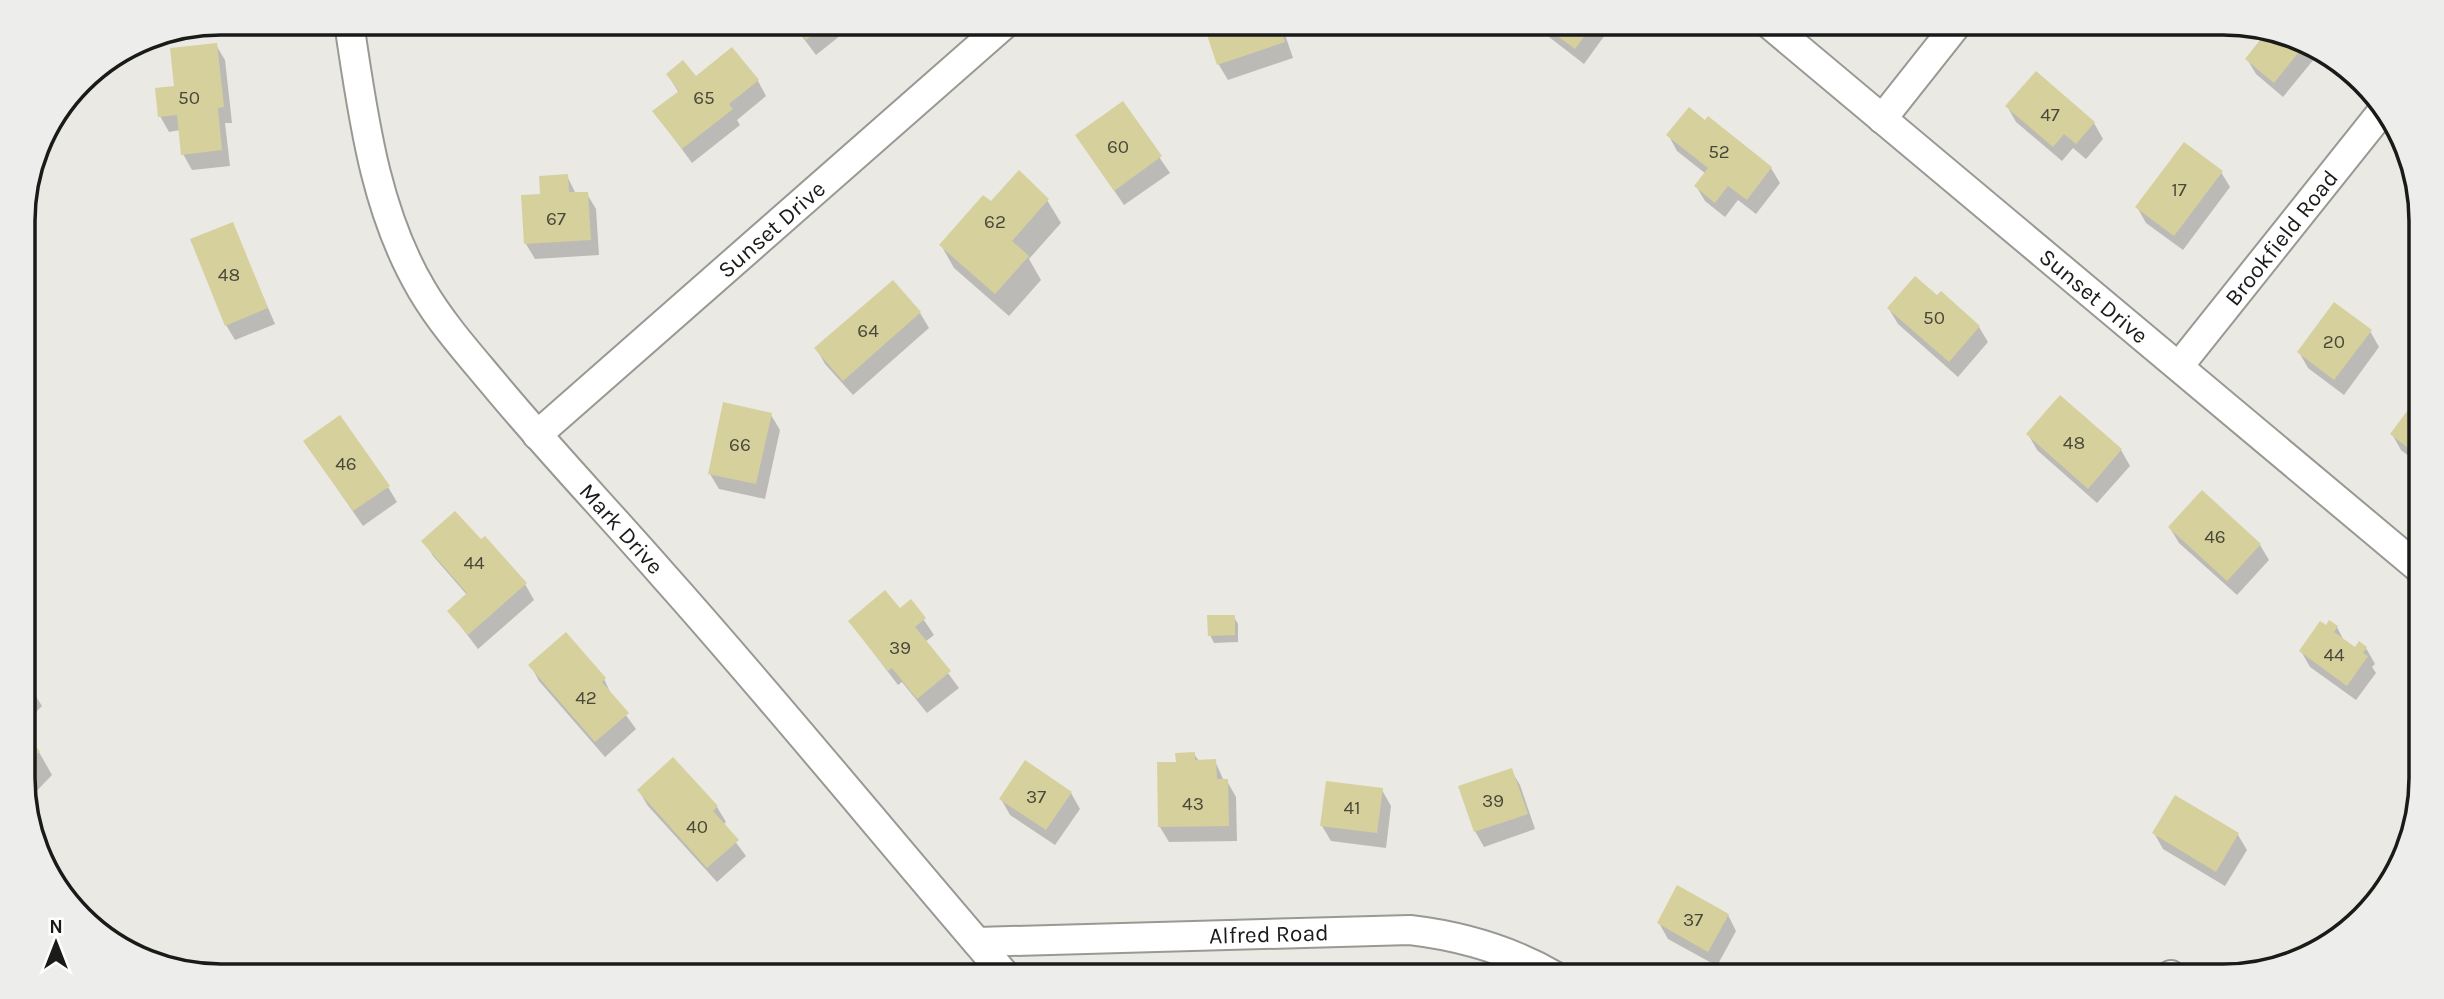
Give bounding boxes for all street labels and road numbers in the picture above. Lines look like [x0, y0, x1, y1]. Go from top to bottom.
street label: Brookfield Road [2219, 165, 2344, 311]
street label: Sunset Drive [713, 175, 831, 284]
street label: Sunset Drive [2034, 243, 2153, 350]
street label: Mark Drive [574, 478, 669, 580]
street label: Alfred Road [1209, 919, 1329, 950]

